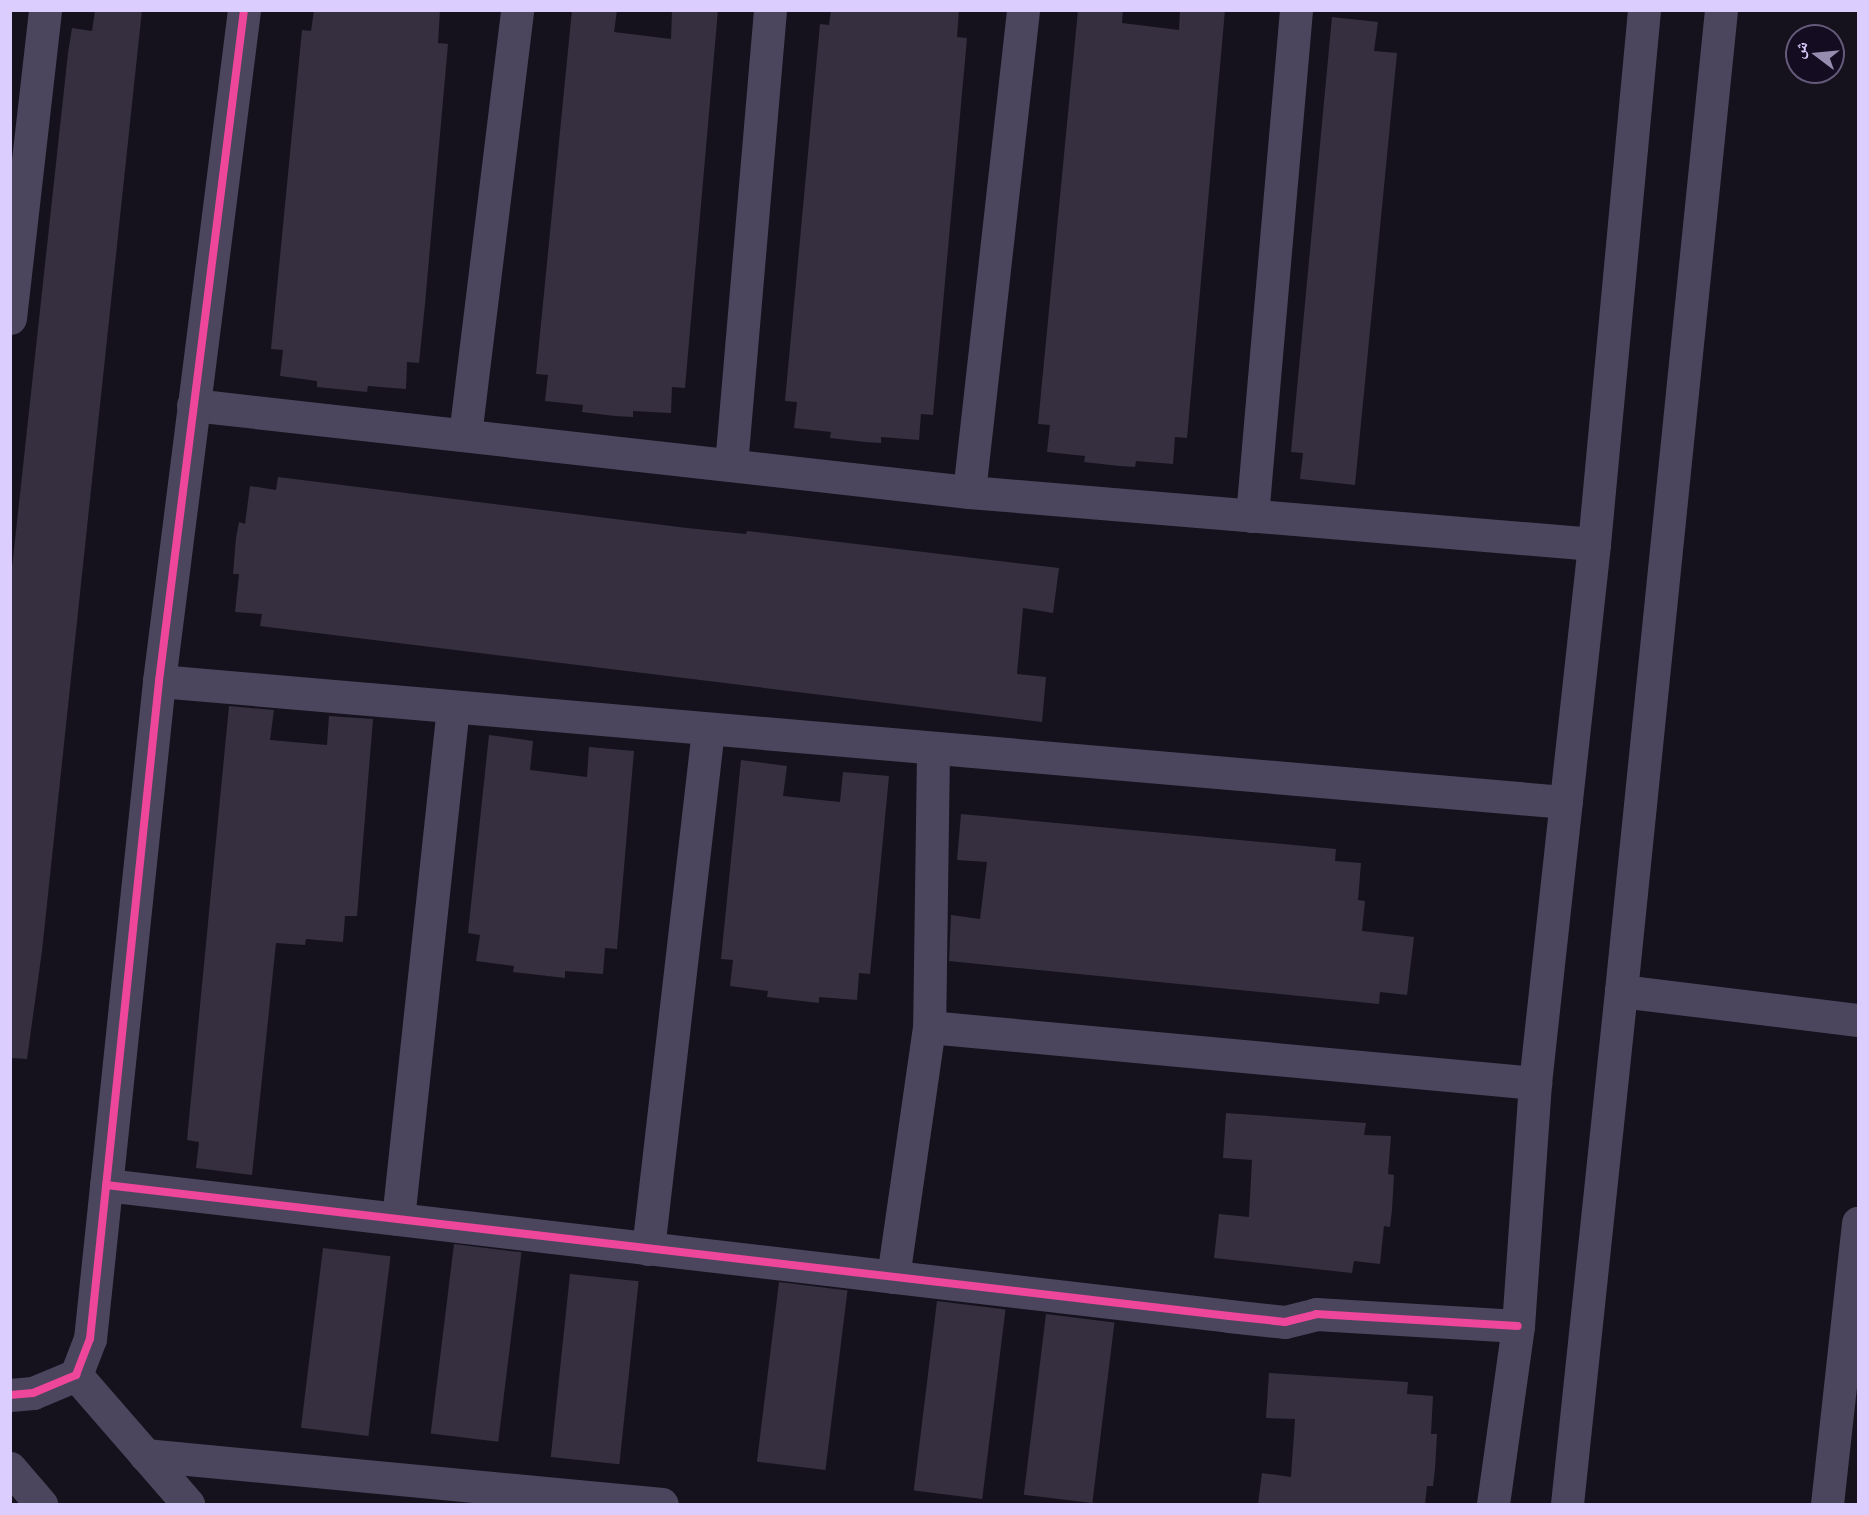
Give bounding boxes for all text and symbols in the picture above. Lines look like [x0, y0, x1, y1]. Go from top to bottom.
north arrow [1785, 24, 1845, 84]
text: ش [1788, 39, 1811, 60]

